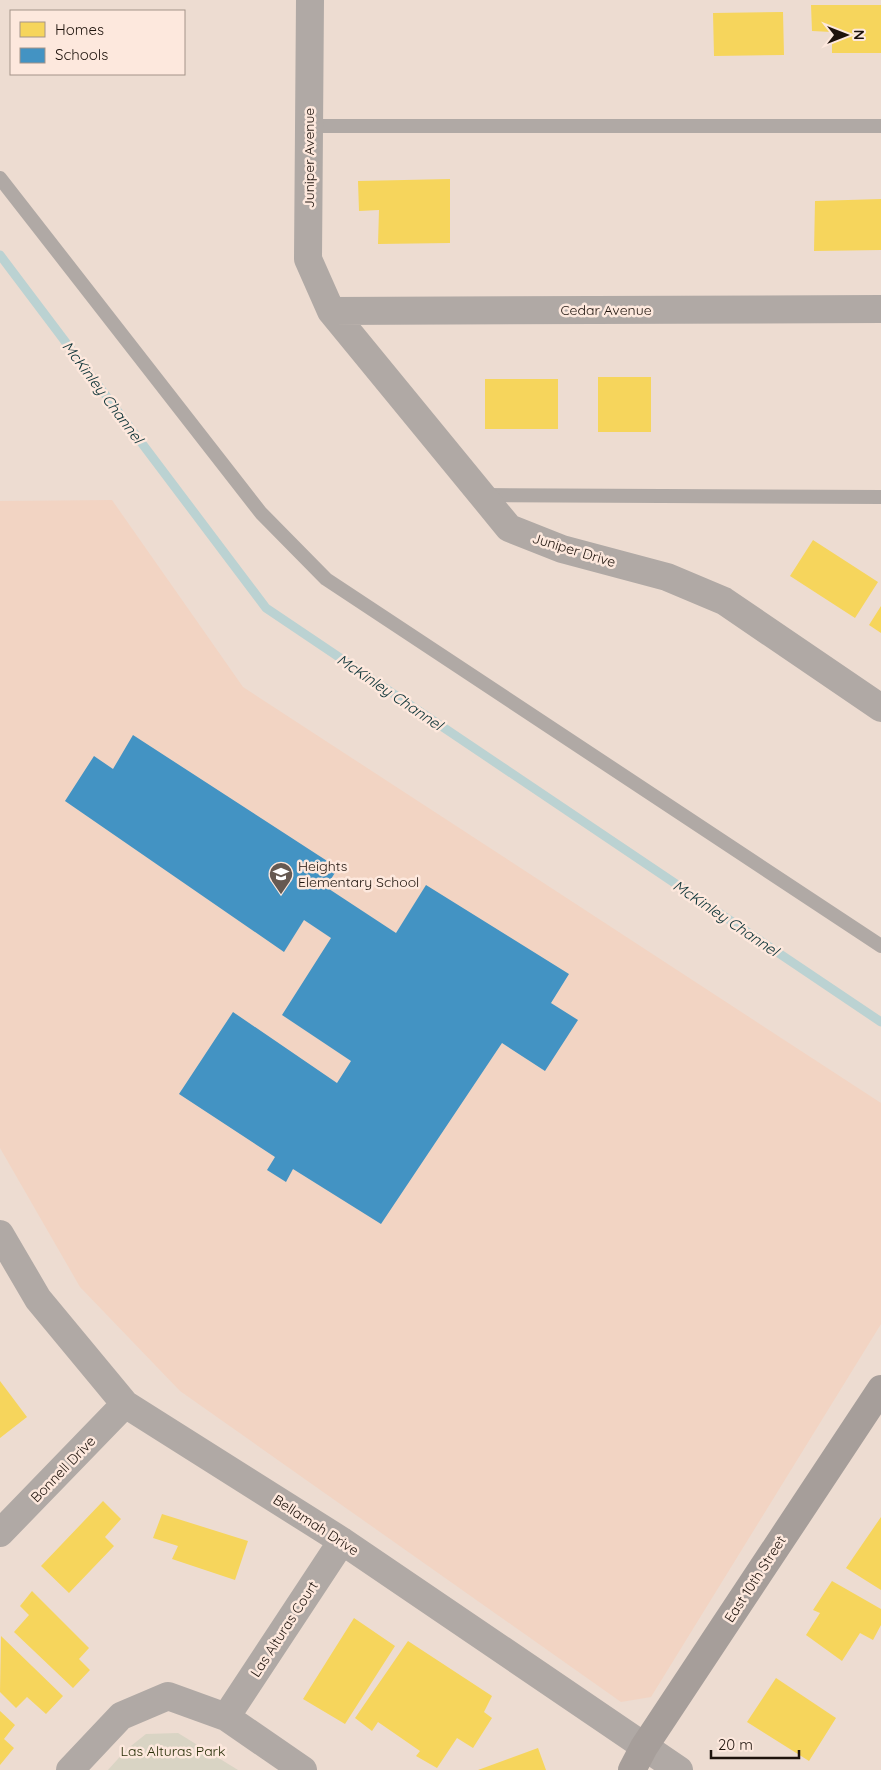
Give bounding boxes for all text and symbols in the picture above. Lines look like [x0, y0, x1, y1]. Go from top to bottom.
legend [10, 10, 185, 75]
north arrow [821, 10, 871, 60]
text: Homes [55, 20, 104, 39]
text: N [850, 30, 868, 40]
text: Schools [55, 45, 108, 64]
street label: Juniper Avenue [300, 108, 318, 208]
street label: Cedar Avenue [560, 301, 652, 319]
water label: McKinley Channel [58, 337, 149, 448]
street label: Juniper Drive [530, 529, 618, 571]
water label: McKinley Channel [334, 650, 448, 735]
place label: Heights Elementary School [298, 857, 419, 891]
school or university icon: Heights Elementary School [268, 861, 294, 895]
water label: McKinley Channel [670, 876, 784, 961]
street label: Bonnell Drive [27, 1432, 99, 1506]
street label: Bellamah Drive [270, 1491, 362, 1559]
street label: East 10th Street [720, 1532, 790, 1626]
street label: Las Alturas Court [246, 1577, 322, 1680]
scale bar [711, 1728, 798, 1760]
text: 20 m [718, 1735, 753, 1754]
park label: Las Alturas Park [121, 1742, 226, 1760]

